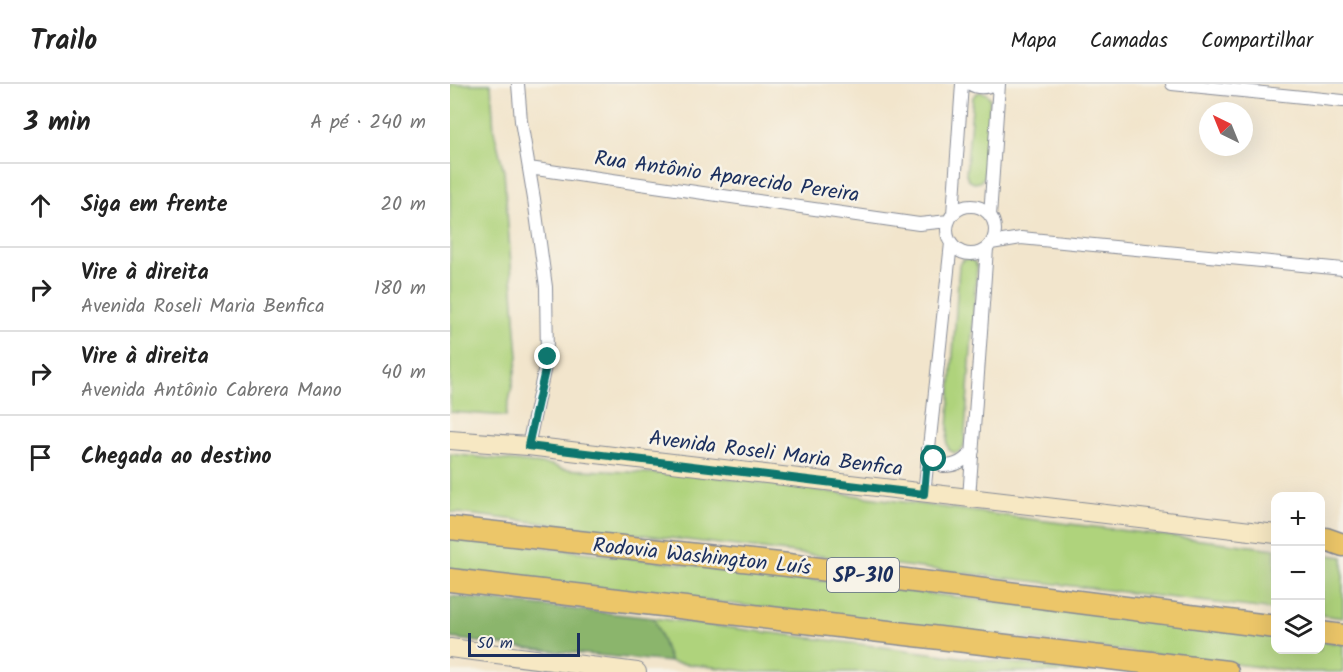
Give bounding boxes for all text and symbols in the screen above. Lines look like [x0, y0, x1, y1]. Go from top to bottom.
text: Trailo [30, 19, 97, 64]
text: Mapa [1010, 25, 1057, 58]
text: Camadas [1090, 25, 1168, 58]
text: Compartilhar [1201, 25, 1313, 58]
text: 3 min [24, 102, 91, 144]
north arrow [1199, 102, 1253, 156]
text: A pé · 240 m [310, 107, 426, 139]
street label: Rua Antônio Aparecido Pereira [592, 143, 861, 212]
text: Siga em frente [81, 188, 227, 223]
icon: ahead [24, 189, 57, 222]
text: 20 m [380, 189, 426, 221]
text: Vire à direita [81, 256, 209, 291]
icon: right [24, 273, 57, 306]
text: 180 m [374, 273, 426, 305]
text: Avenida Roseli Maria Benfica [81, 291, 325, 323]
text: Vire à direita [81, 340, 209, 375]
route end [534, 343, 560, 369]
icon: right [24, 357, 57, 390]
text: 40 m [381, 357, 426, 389]
text: Avenida Antônio Cabrera Mano [81, 375, 342, 407]
street label: Avenida Roseli Maria Benfica [647, 423, 905, 486]
text: Chegada ao destino [81, 440, 272, 475]
icon: arrive [24, 441, 57, 474]
route start [920, 445, 946, 471]
map controls [1271, 492, 1325, 654]
button: + [1271, 492, 1325, 546]
street label: Rodovia Washington Luís [591, 530, 813, 585]
button: − [1271, 546, 1325, 600]
road number: SP-310 [827, 558, 899, 592]
button: layers [1271, 600, 1325, 654]
scale bar [468, 630, 580, 658]
text: 50 m [477, 631, 513, 656]

